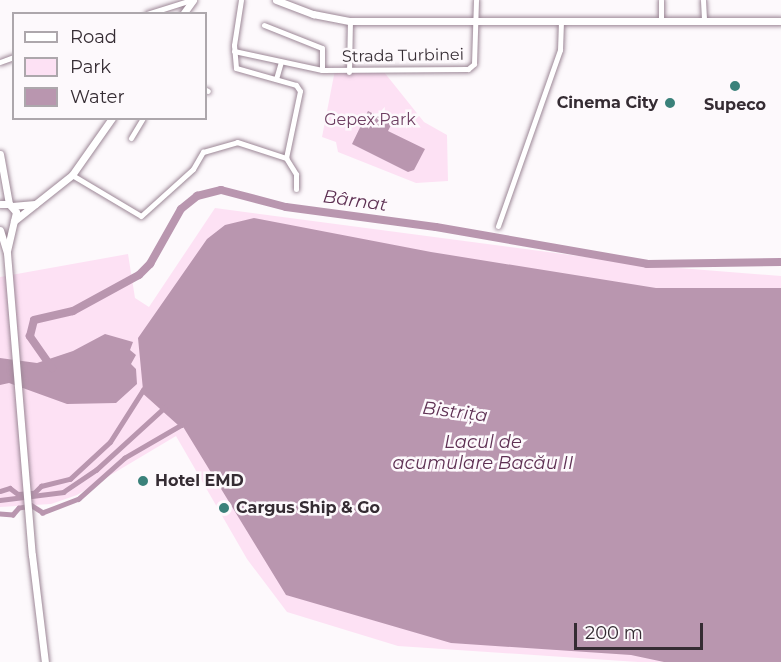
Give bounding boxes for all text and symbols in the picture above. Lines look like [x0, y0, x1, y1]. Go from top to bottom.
legend [12, 12, 207, 120]
text: Road [70, 26, 117, 48]
street label: Strada Turbinei [342, 45, 464, 67]
text: Park [70, 56, 111, 78]
marker: Supeco [728, 79, 742, 93]
text: Water [70, 86, 125, 108]
place label: Cinema City [557, 93, 658, 113]
place label: Supeco [704, 95, 766, 115]
marker: Cinema City [663, 96, 677, 110]
park label: Gepex Park [324, 110, 416, 130]
water label: Bârnat [322, 186, 388, 216]
water label: Bistrița [421, 397, 489, 427]
water label: Lacul de acumulare Bacău II [393, 432, 573, 474]
place label: Hotel EMD [155, 471, 244, 491]
marker: Hotel EMD [136, 474, 150, 488]
place label: Cargus Ship & Go [236, 498, 380, 518]
marker: Cargus Ship & Go [217, 501, 231, 515]
scale bar [577, 611, 706, 649]
text: 200 m [585, 622, 643, 644]

